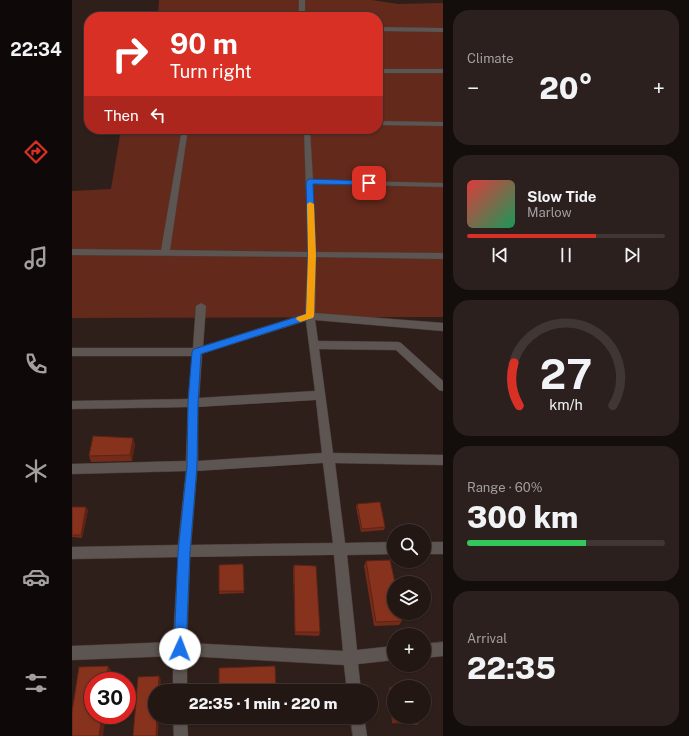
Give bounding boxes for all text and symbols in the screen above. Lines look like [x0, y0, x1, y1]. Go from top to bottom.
text: 90 m [170, 27, 238, 60]
icon: right [104, 28, 156, 80]
text: 22:34 [10, 39, 62, 60]
text: Climate [467, 51, 514, 66]
text: Turn right [170, 61, 252, 82]
text: 20° [539, 70, 593, 106]
text: − [467, 75, 479, 101]
text: + [653, 75, 665, 101]
icon: left [147, 104, 169, 126]
text: Then [104, 107, 139, 124]
icon: directions [22, 138, 50, 166]
pin [352, 166, 386, 200]
icon: arrive [358, 172, 380, 194]
text: Slow Tide [527, 188, 596, 205]
text: Marlow [527, 205, 572, 220]
icon: music [22, 244, 50, 272]
icon: previous [489, 244, 511, 266]
icon: pause [555, 244, 577, 266]
icon: next [621, 244, 643, 266]
text: 27 [540, 349, 592, 398]
icon: phone [22, 350, 50, 378]
text: km/h [549, 396, 583, 413]
icon: climate [22, 457, 50, 485]
text: Range · 60% [467, 480, 542, 495]
text: 300 km [467, 499, 578, 535]
map controls [387, 524, 431, 724]
button: search [387, 524, 431, 568]
icon: car [22, 563, 50, 591]
button: layers [387, 576, 431, 620]
position arrow [159, 628, 201, 670]
button: + [387, 628, 431, 672]
text: Arrival [467, 631, 507, 646]
text: 22:35 [467, 650, 556, 686]
icon: filters [22, 669, 50, 697]
speed limit sign: 30 [84, 672, 136, 724]
button: − [387, 680, 431, 724]
text: 22:35 · 1 min · 220 m [189, 695, 337, 712]

